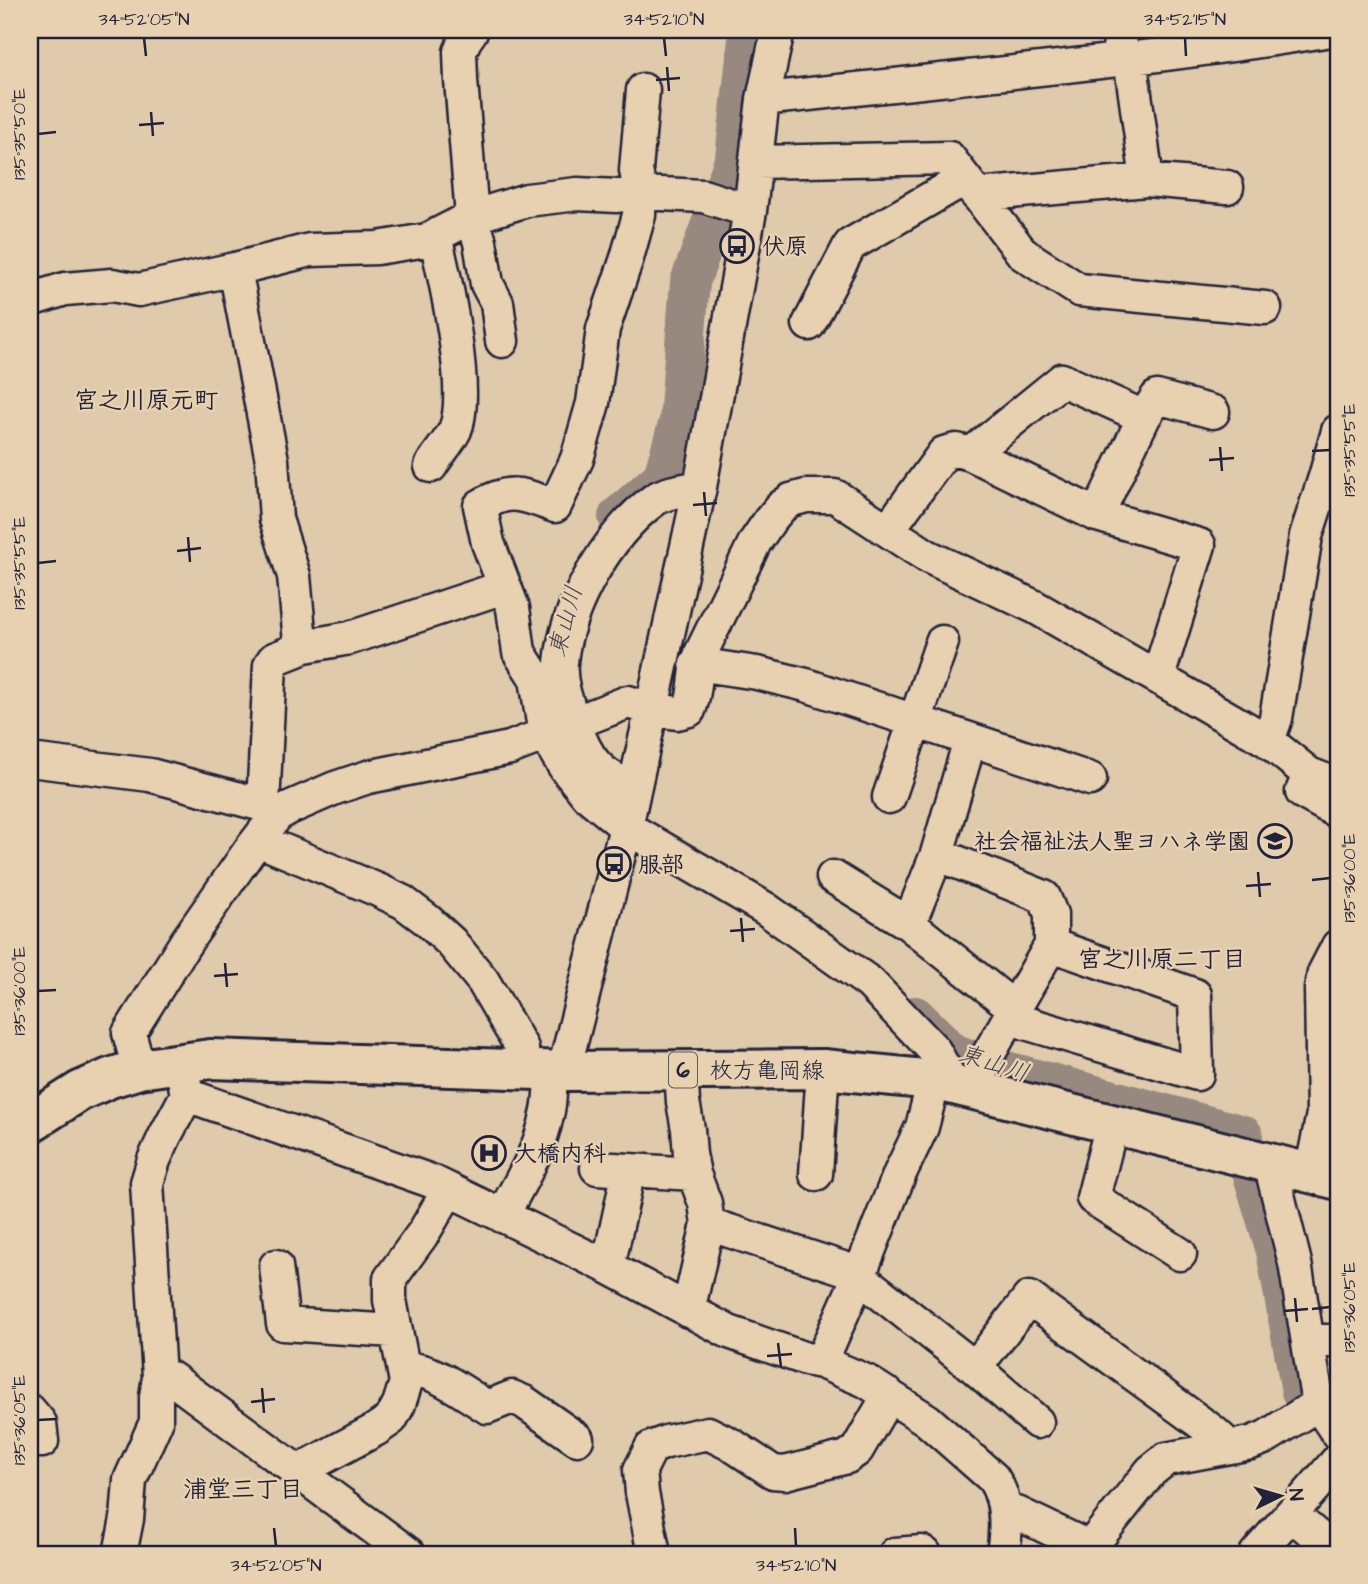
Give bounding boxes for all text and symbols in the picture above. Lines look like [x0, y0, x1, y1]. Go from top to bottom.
text: 34°52'05"N [99, 7, 189, 32]
text: 34°52'10"N [624, 7, 704, 32]
text: 34°52'15"N [1144, 7, 1226, 32]
text: 135°35'50"E [7, 88, 32, 180]
bus stop icon: 伏原 [718, 227, 756, 265]
place label: 伏原 [762, 231, 808, 263]
district label: 宮之川原元町 [74, 384, 218, 418]
text: 135°35'55"E [1337, 403, 1362, 497]
text: 135°35'55"E [7, 516, 32, 610]
water label: 東山川 [540, 582, 592, 660]
school or university icon: 社会福祉法人聖ヨハネ学園 [1256, 822, 1294, 860]
place label: 社会福祉法人聖ヨハネ学園 [974, 826, 1250, 858]
text: 135°36'00"E [1337, 833, 1362, 923]
bus stop icon: 服部 [595, 845, 633, 883]
place label: 服部 [638, 849, 684, 881]
district label: 宮之川原二丁目 [1078, 943, 1246, 977]
text: 135°36'00"E [7, 946, 32, 1036]
water label: 東山川 [954, 1037, 1033, 1091]
road number: 6 [669, 1052, 697, 1088]
street label: 枚方亀岡線 [710, 1055, 825, 1087]
hospital icon: 大橋内科 [470, 1134, 508, 1172]
place label: 大橋内科 [514, 1138, 606, 1170]
text: 135°36'05"E [1337, 1261, 1362, 1352]
text: 135°36'05"E [7, 1374, 32, 1465]
north arrow [1246, 1462, 1316, 1532]
district label: 浦堂三丁目 [183, 1473, 303, 1507]
text: N [1281, 1488, 1309, 1502]
text: 34°52'05"N [231, 1553, 321, 1578]
text: 34°52'10"N [756, 1553, 836, 1578]

